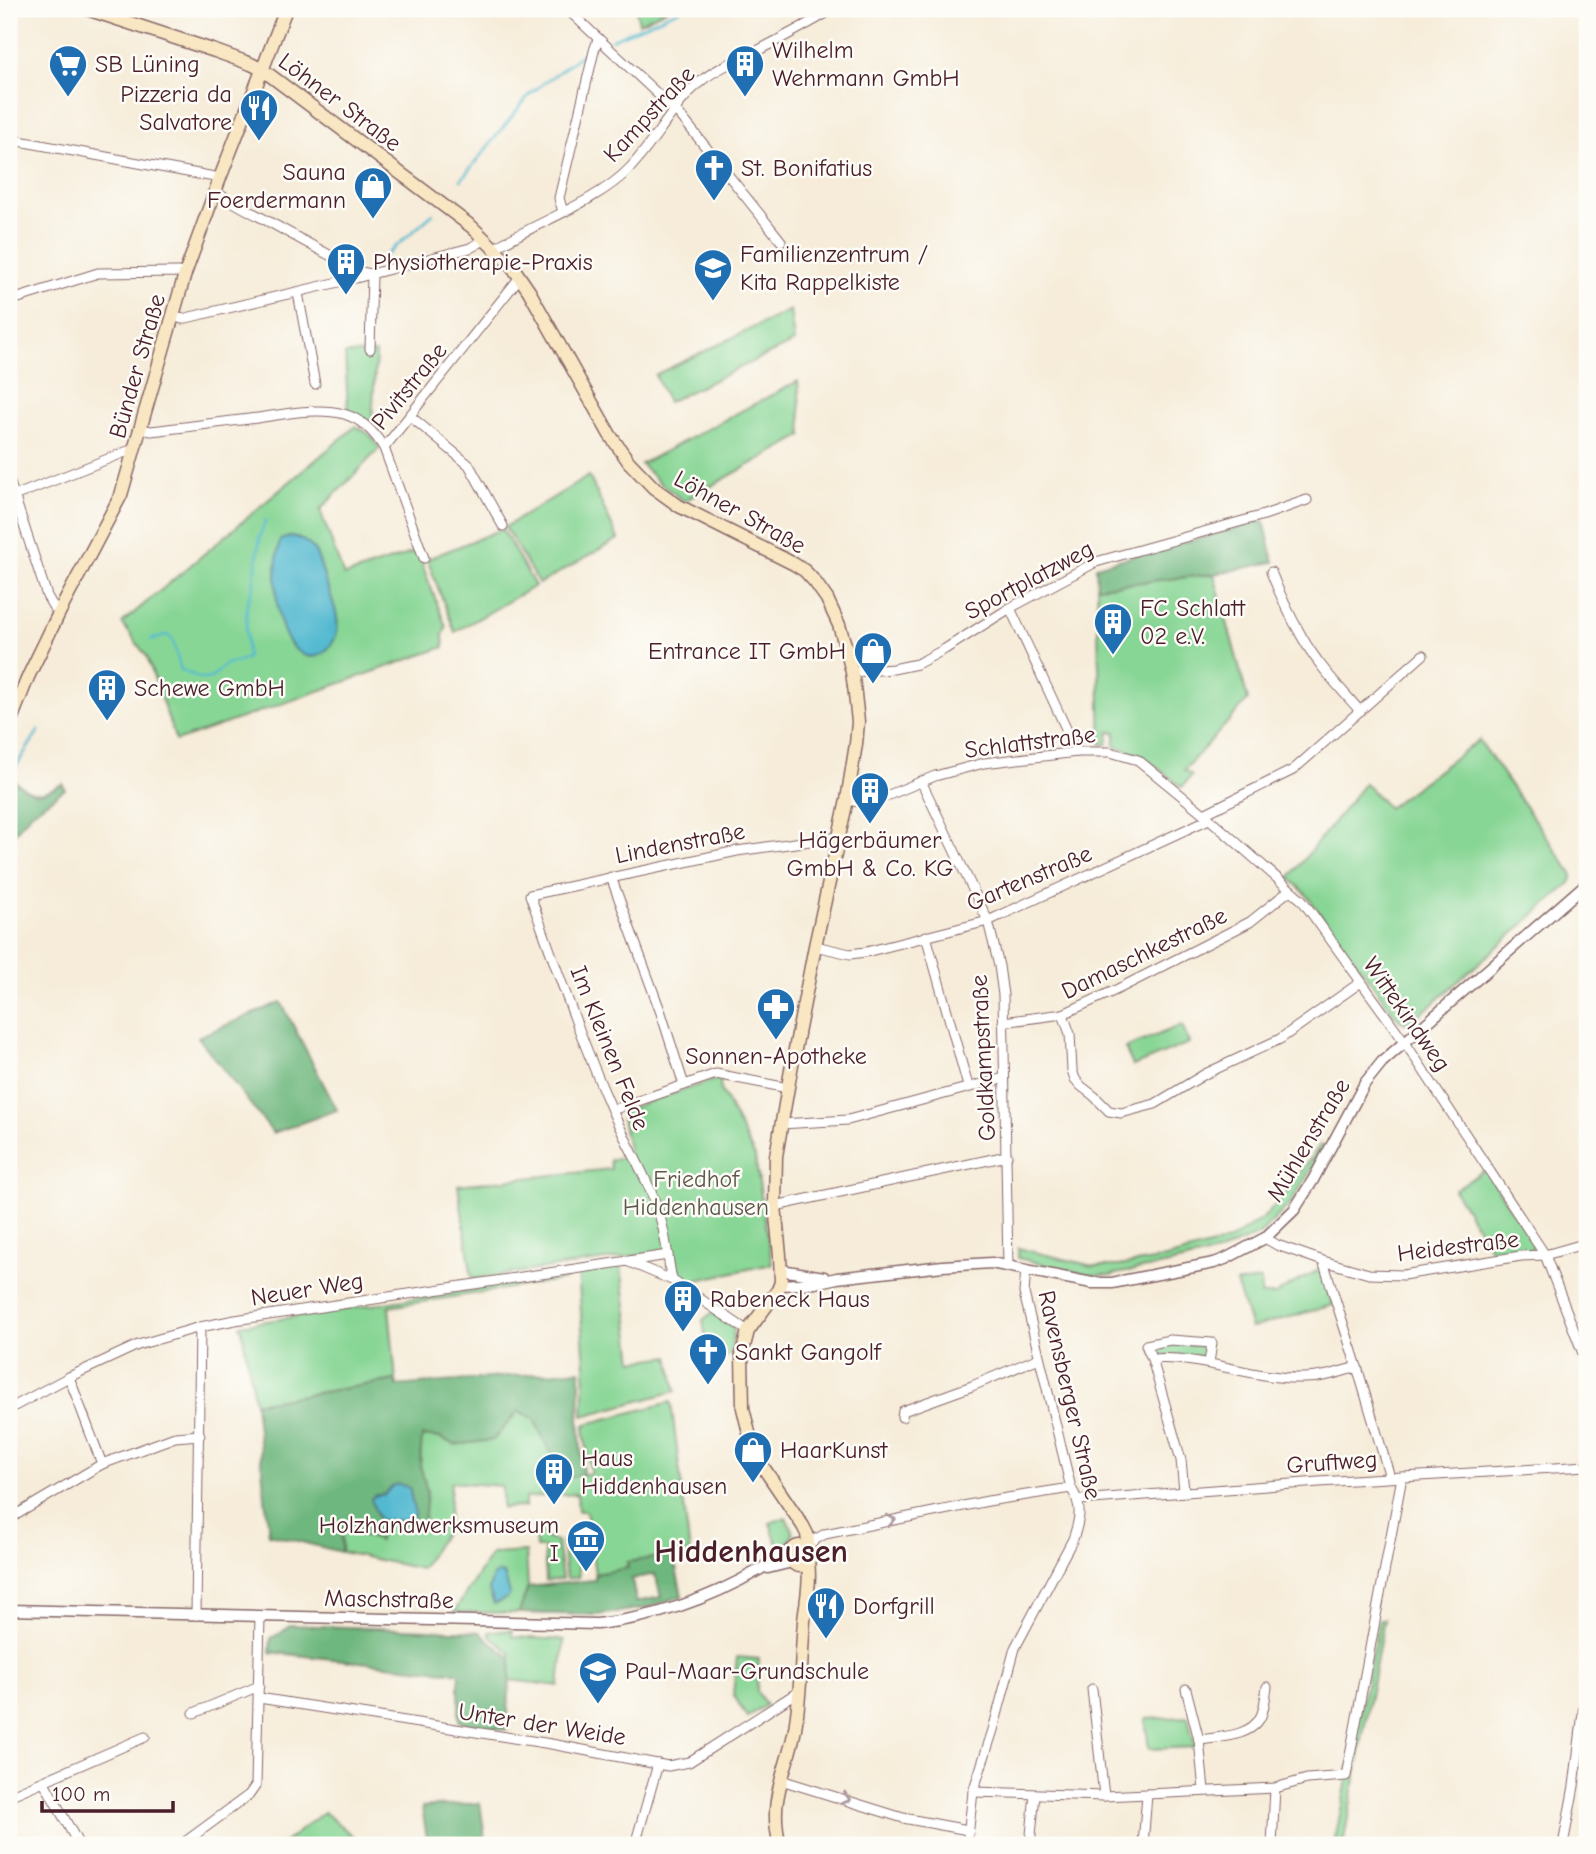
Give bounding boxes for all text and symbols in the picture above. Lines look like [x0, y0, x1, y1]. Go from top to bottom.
place label: Wilhelm Wehrmann GmbH [772, 36, 960, 92]
supermarket icon: SB Lüning [47, 43, 89, 98]
building icon: Wilhelm Wehrmann GmbH [724, 43, 766, 98]
street label: Löhner Straße [273, 47, 407, 157]
place label: SB Lüning [95, 50, 200, 78]
street label: Kampstraße [597, 60, 701, 168]
place label: Pizzeria da Salvatore [120, 80, 232, 136]
restaurant icon: Pizzeria da Salvatore [238, 87, 280, 142]
church icon: St. Bonifatius [693, 147, 735, 202]
place label: St. Bonifatius [741, 154, 872, 182]
place label: Sauna Foerdermann [207, 158, 346, 214]
shop icon: Sauna Foerdermann [352, 165, 394, 220]
place label: Familienzentrum / Kita Rappelkiste [740, 240, 928, 296]
building icon: Physiotherapie-Praxis [325, 241, 367, 296]
school or university icon: Familienzentrum / Kita Rappelkiste [692, 247, 734, 302]
place label: Physiotherapie-Praxis [373, 248, 593, 276]
street label: Bünder Straße [103, 291, 171, 441]
street label: Pivitstraße [365, 337, 453, 435]
street label: Löhner Straße [669, 464, 811, 560]
street label: Sportplatzweg [960, 534, 1098, 626]
place label: FC Schlatt 02 e.V. [1140, 594, 1246, 650]
building icon: FC Schlatt 02 e.V. [1092, 601, 1134, 656]
shop icon: Entrance IT GmbH [852, 630, 894, 685]
place label: Entrance IT GmbH [648, 637, 846, 665]
building icon: Schewe GmbH [86, 667, 128, 722]
place label: Schewe GmbH [134, 674, 285, 702]
street label: Schlattstraße [963, 720, 1097, 764]
building icon: Hägerbäumer GmbH & Co. KG [849, 770, 891, 825]
street label: Lindenstraße [613, 817, 747, 869]
place label: Hägerbäumer GmbH & Co. KG [787, 826, 953, 882]
street label: Gartenstraße [962, 839, 1096, 917]
street label: Damaschkestraße [1057, 901, 1231, 1005]
street label: Wittekindweg [1357, 951, 1457, 1077]
street label: Im Kleinen Felde [564, 962, 656, 1134]
street label: Goldkampstraße [965, 974, 1001, 1142]
pharmacy icon: Sonnen-Apotheke [755, 986, 797, 1041]
place label: Sonnen-Apotheke [685, 1042, 867, 1070]
street label: Mühlenstraße [1260, 1073, 1356, 1207]
park label: Friedhof Hiddenhausen [623, 1165, 769, 1221]
street label: Heidestraße [1395, 1225, 1521, 1267]
street label: Neuer Weg [249, 1266, 365, 1312]
building icon: Rabeneck Haus [662, 1278, 704, 1333]
place label: Rabeneck Haus [710, 1285, 870, 1313]
street label: Ravensberger Straße [1032, 1288, 1108, 1502]
church icon: Sankt Gangolf [687, 1331, 729, 1386]
place label: Sankt Gangolf [735, 1338, 882, 1366]
shop icon: HaarKunst [732, 1429, 774, 1484]
place label: HaarKunst [780, 1436, 889, 1464]
place label: Haus Hiddenhausen [581, 1444, 727, 1500]
street label: Gruftweg [1286, 1445, 1378, 1479]
building icon: Haus Hiddenhausen [533, 1451, 575, 1506]
place label: Holzhandwerksmuseum I [319, 1511, 559, 1567]
one-way arrow [885, 1514, 897, 1529]
museum icon: Holzhandwerksmuseum I [565, 1518, 607, 1573]
district label: Hiddenhausen [654, 1533, 848, 1570]
street label: Maschstraße [324, 1584, 454, 1614]
restaurant icon: Dorfgrill [805, 1585, 847, 1640]
place label: Dorfgrill [853, 1592, 935, 1620]
school or university icon: Paul-Maar-Grundschule [577, 1650, 619, 1705]
place label: Paul-Maar-Grundschule [625, 1657, 869, 1685]
street label: Unter der Weide [456, 1697, 628, 1751]
scale bar [42, 1770, 173, 1814]
text: 100 m [52, 1782, 110, 1806]
one-way arrow [840, 1791, 852, 1805]

